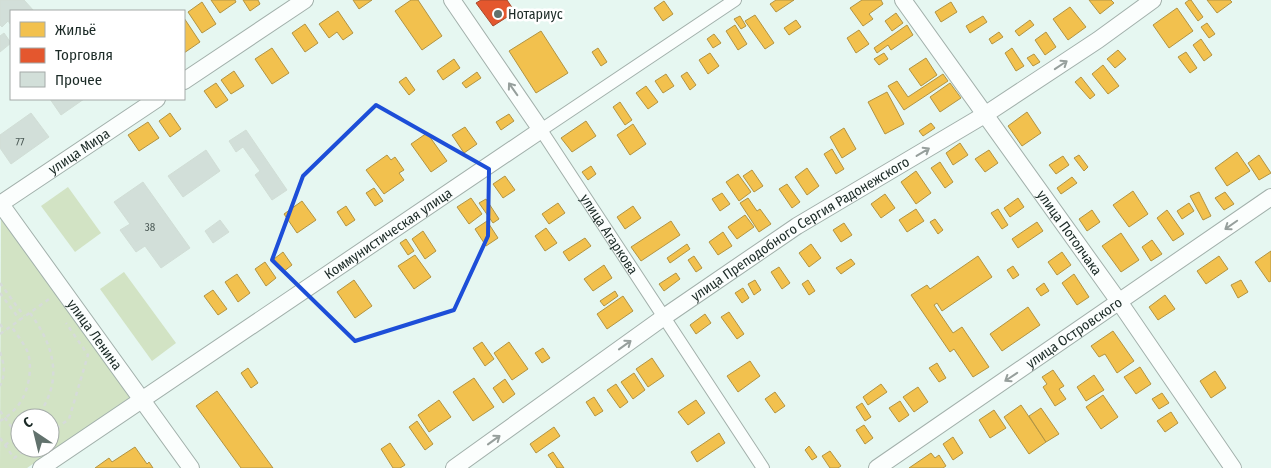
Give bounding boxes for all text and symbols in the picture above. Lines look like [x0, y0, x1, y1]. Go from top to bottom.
place label: Нотариус [508, 6, 563, 23]
marker: Нотариус [492, 8, 504, 20]
legend [10, 10, 185, 100]
text: Жильё [55, 21, 96, 39]
text: Торговля [55, 46, 113, 64]
one-way arrow [1053, 60, 1067, 70]
text: Прочее [55, 71, 102, 89]
one-way arrow [508, 83, 518, 97]
street label: улица Мира [45, 125, 113, 178]
house number: 77 [16, 136, 25, 149]
one-way arrow [916, 146, 930, 156]
street label: улица Преподобного Сергия Радонежского [688, 153, 913, 305]
street label: Коммунистическая улица [321, 184, 456, 283]
street label: улица Потолчака [1033, 187, 1105, 279]
street label: улица Агаркова [576, 191, 642, 278]
one-way arrow [1224, 220, 1238, 230]
house number: 38 [145, 221, 156, 234]
street label: улица Островского [1023, 294, 1126, 372]
street label: улица Ленина [63, 296, 126, 373]
one-way arrow [618, 340, 632, 350]
one-way arrow [1004, 372, 1018, 382]
north arrow [10, 408, 60, 458]
text: С [20, 413, 36, 432]
one-way arrow [486, 434, 500, 445]

